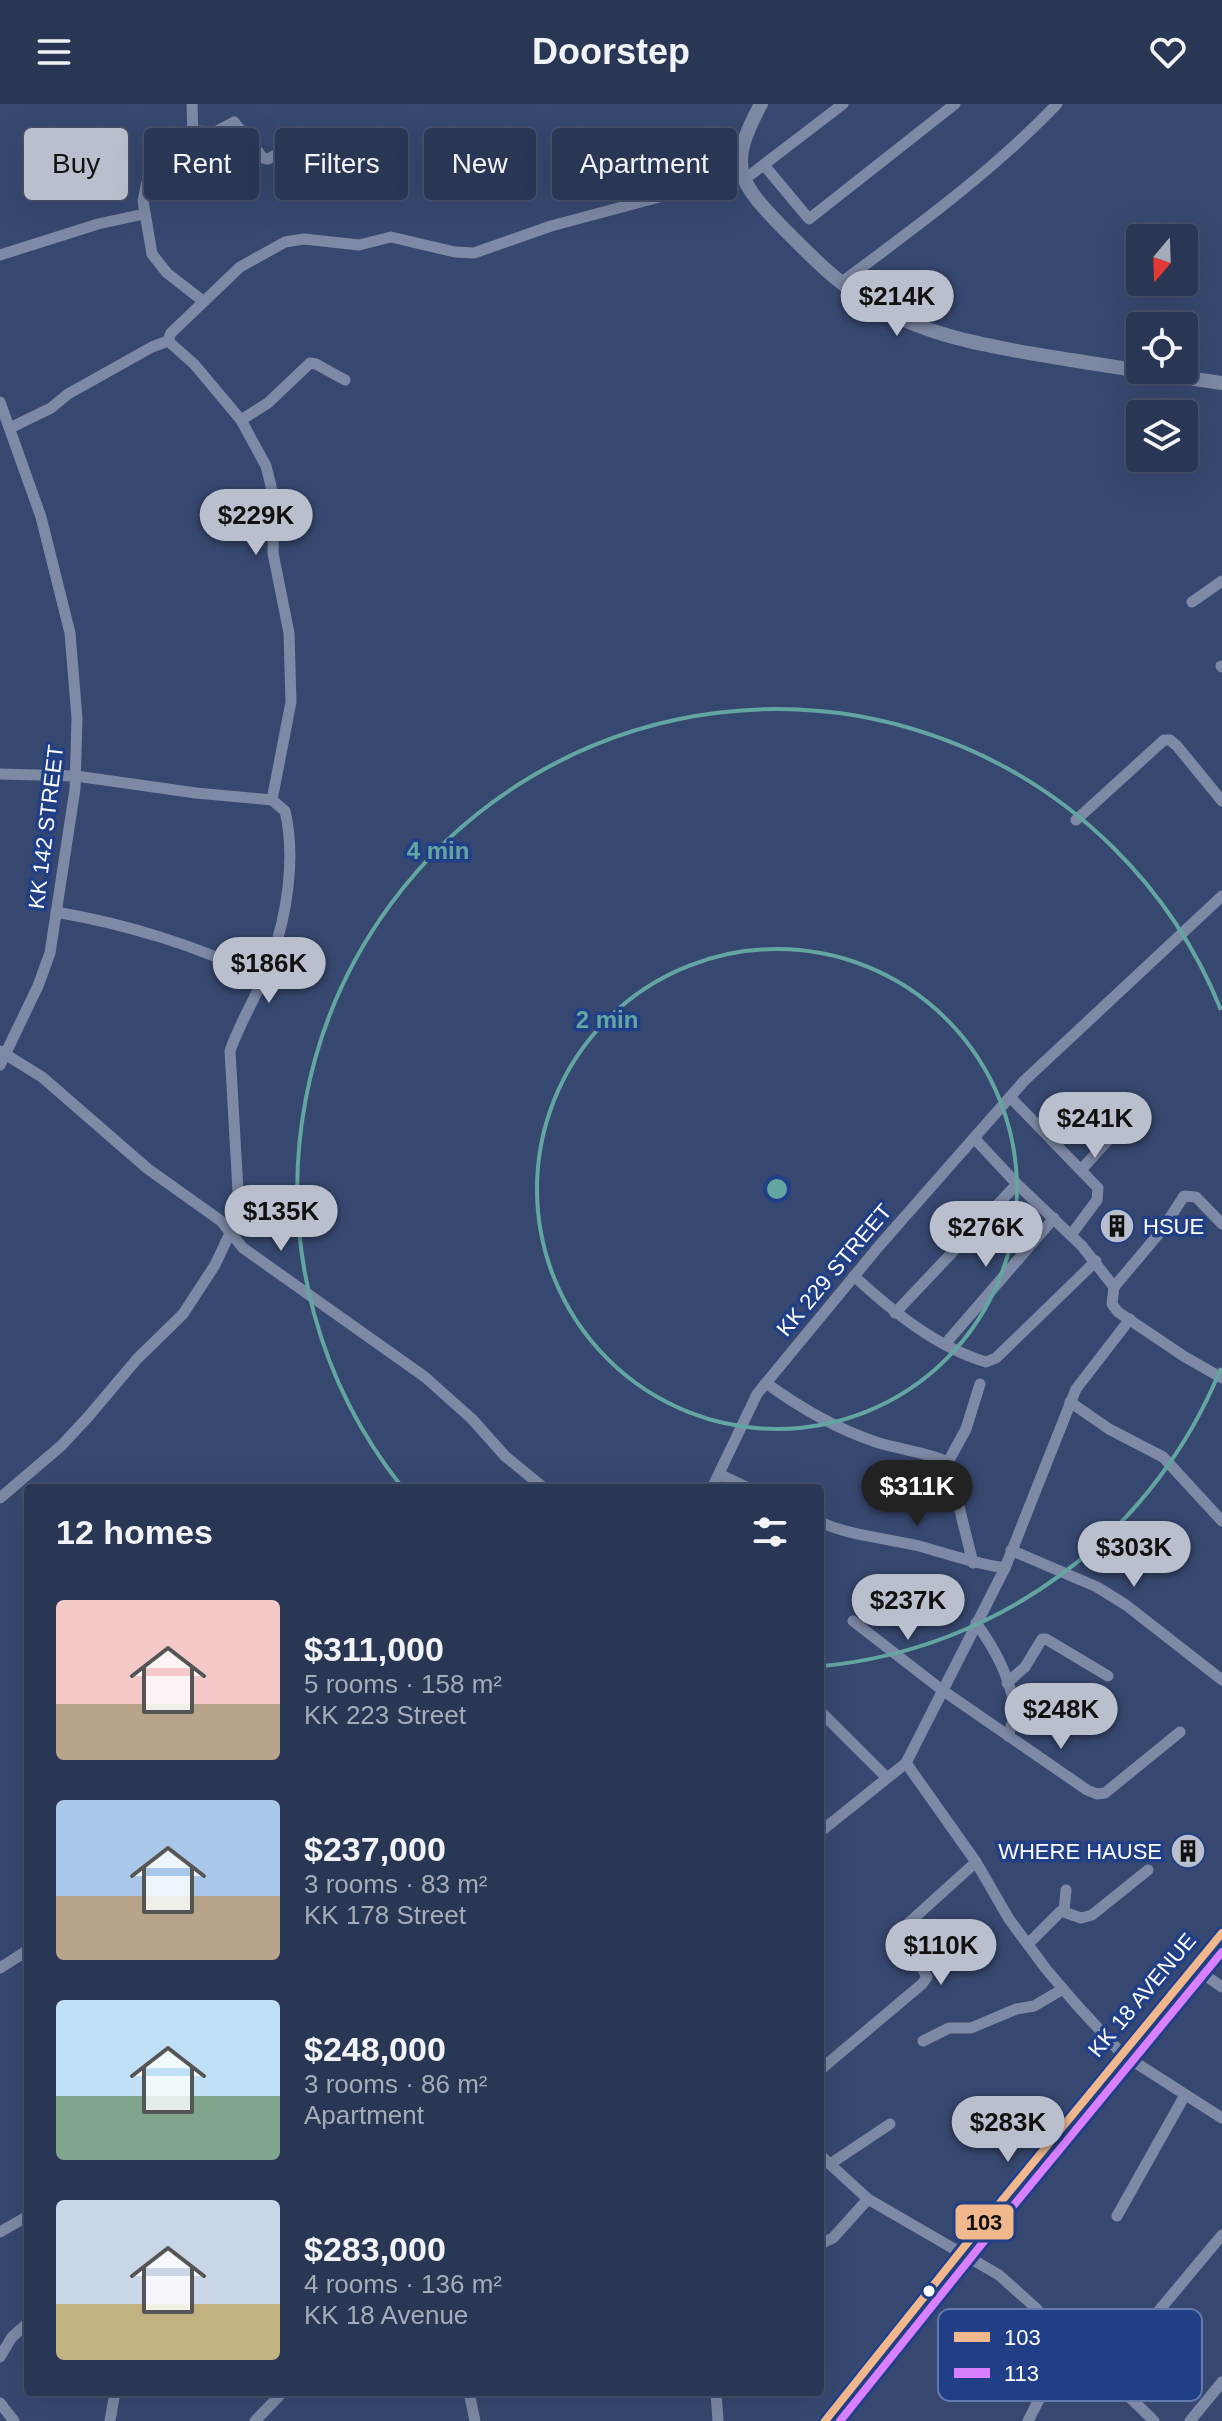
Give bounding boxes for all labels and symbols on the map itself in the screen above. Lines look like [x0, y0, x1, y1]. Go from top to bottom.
north arrow [1126, 224, 1198, 296]
pin: $214K [841, 270, 953, 338]
pin: $229K [200, 489, 312, 557]
street label: KK 142 STREET [24, 744, 68, 910]
text: 4 min [407, 837, 469, 864]
pin: $186K [213, 937, 325, 1005]
text: 2 min [576, 1006, 638, 1033]
pin: $241K [1039, 1092, 1151, 1160]
centre of rings [763, 1175, 791, 1203]
pin: $135K [225, 1185, 337, 1253]
street label: KK 229 STREET [771, 1199, 897, 1341]
pin: $276K [930, 1201, 1042, 1269]
building icon: HSUE [1098, 1207, 1136, 1245]
place label: HSUE [1143, 1214, 1204, 1239]
pin: $311K [861, 1460, 973, 1528]
pin: $303K [1078, 1521, 1190, 1589]
pin: $237K [852, 1574, 964, 1642]
pin: $248K [1005, 1683, 1117, 1751]
building icon: WHERE HAUSE [1169, 1832, 1207, 1870]
place label: WHERE HAUSE [998, 1839, 1162, 1864]
pin: $110K [885, 1919, 997, 1987]
street label: KK 18 AVENUE [1083, 1928, 1201, 2062]
pin: $283K [952, 2096, 1064, 2164]
line badge: 103 [954, 2203, 1015, 2241]
text: 103 [966, 2210, 1002, 2235]
unlabelled marker [921, 2283, 937, 2299]
legend [938, 2309, 1202, 2401]
text: 103 [1004, 2325, 1041, 2350]
text: 113 [1004, 2361, 1039, 2386]

